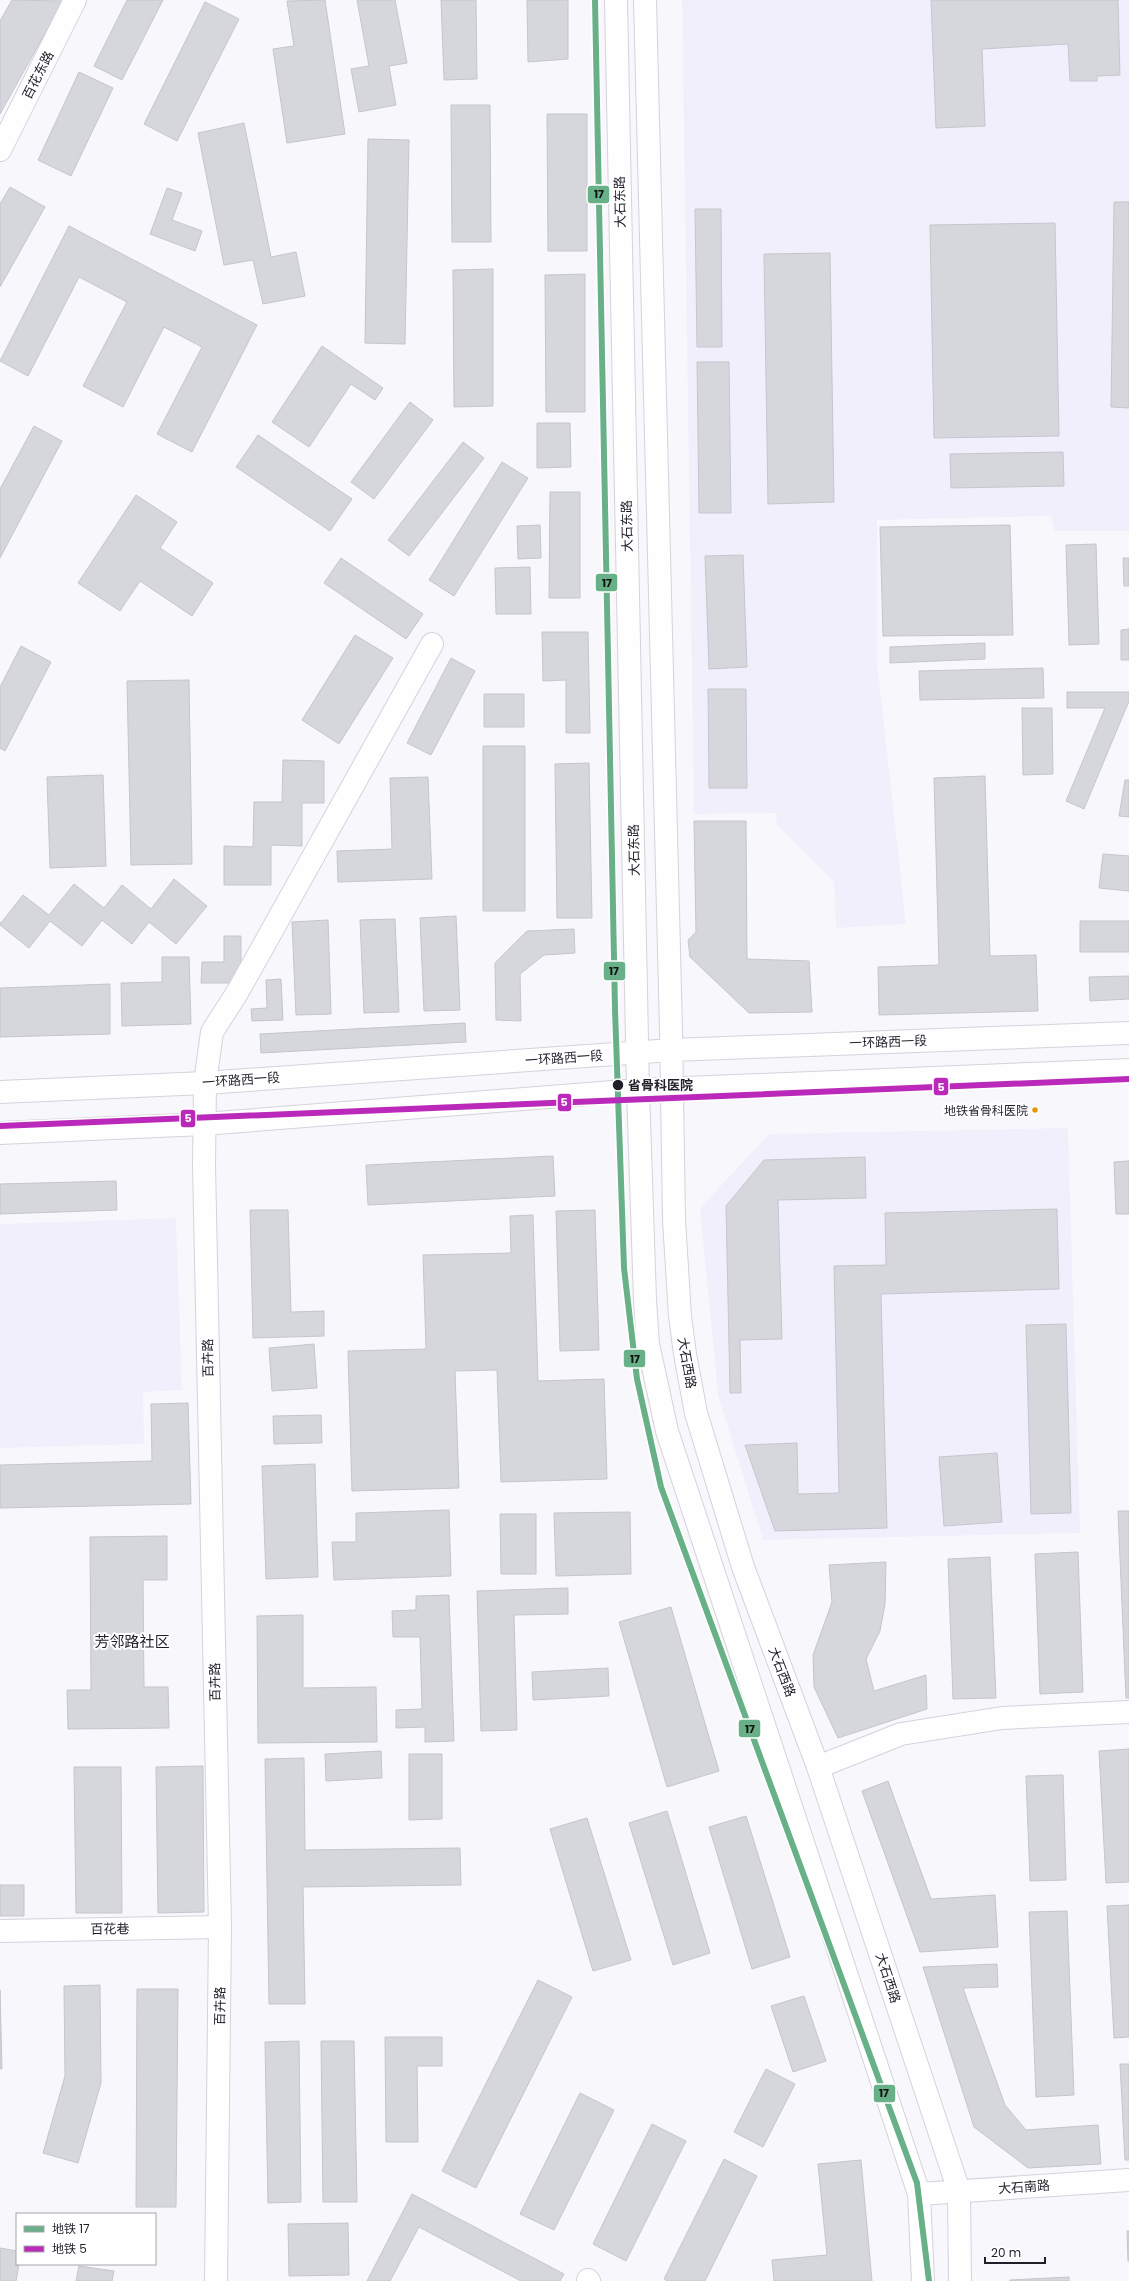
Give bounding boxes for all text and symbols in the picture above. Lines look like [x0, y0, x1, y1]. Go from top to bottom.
street label: 百花东路 [18, 48, 58, 102]
street label: 大石东路 [610, 176, 630, 228]
line badge: 17 [587, 185, 610, 204]
text: 17 [594, 186, 604, 202]
street label: 大石东路 [617, 500, 637, 552]
line badge: 17 [595, 573, 618, 592]
text: 17 [602, 575, 612, 591]
street label: 大石东路 [624, 824, 644, 876]
line badge: 17 [603, 961, 626, 981]
text: 17 [609, 963, 619, 979]
street label: 一环路西一段 [849, 1031, 927, 1053]
street label: 一环路西一段 [524, 1046, 604, 1070]
street label: 一环路西一段 [201, 1068, 281, 1092]
place label: 省骨科医院 [628, 1076, 693, 1095]
line badge: 5 [933, 1077, 949, 1096]
marker: 省骨科医院 [611, 1078, 625, 1092]
text: 5 [937, 1079, 945, 1095]
line badge: 5 [557, 1093, 572, 1112]
text: 5 [560, 1094, 568, 1110]
place label: 地铁省骨科医院 [944, 1102, 1028, 1119]
marker: 地铁省骨科医院 [1030, 1105, 1040, 1115]
line badge: 5 [180, 1109, 196, 1128]
text: 5 [184, 1110, 192, 1126]
street label: 大石西路 [673, 1336, 701, 1390]
street label: 百卉路 [198, 1338, 218, 1378]
line badge: 17 [623, 1349, 646, 1368]
text: 17 [630, 1351, 640, 1367]
district label: 芳邻路社区 [94, 1631, 170, 1652]
street label: 大石西路 [764, 1644, 800, 1700]
street label: 百卉路 [205, 1662, 225, 1702]
line badge: 17 [738, 1719, 761, 1738]
text: 17 [745, 1721, 755, 1737]
street label: 百花巷 [90, 1919, 130, 1939]
street label: 大石西路 [871, 1950, 905, 2006]
street label: 百卉路 [210, 1986, 230, 2026]
line badge: 17 [873, 2084, 896, 2103]
text: 17 [879, 2085, 889, 2101]
street label: 大石南路 [997, 2176, 1051, 2198]
legend [16, 2213, 156, 2265]
text: 地铁 17 [52, 2220, 90, 2237]
scale bar [985, 2239, 1045, 2265]
text: 地铁 5 [52, 2240, 87, 2257]
text: 20 m [991, 2244, 1021, 2261]

